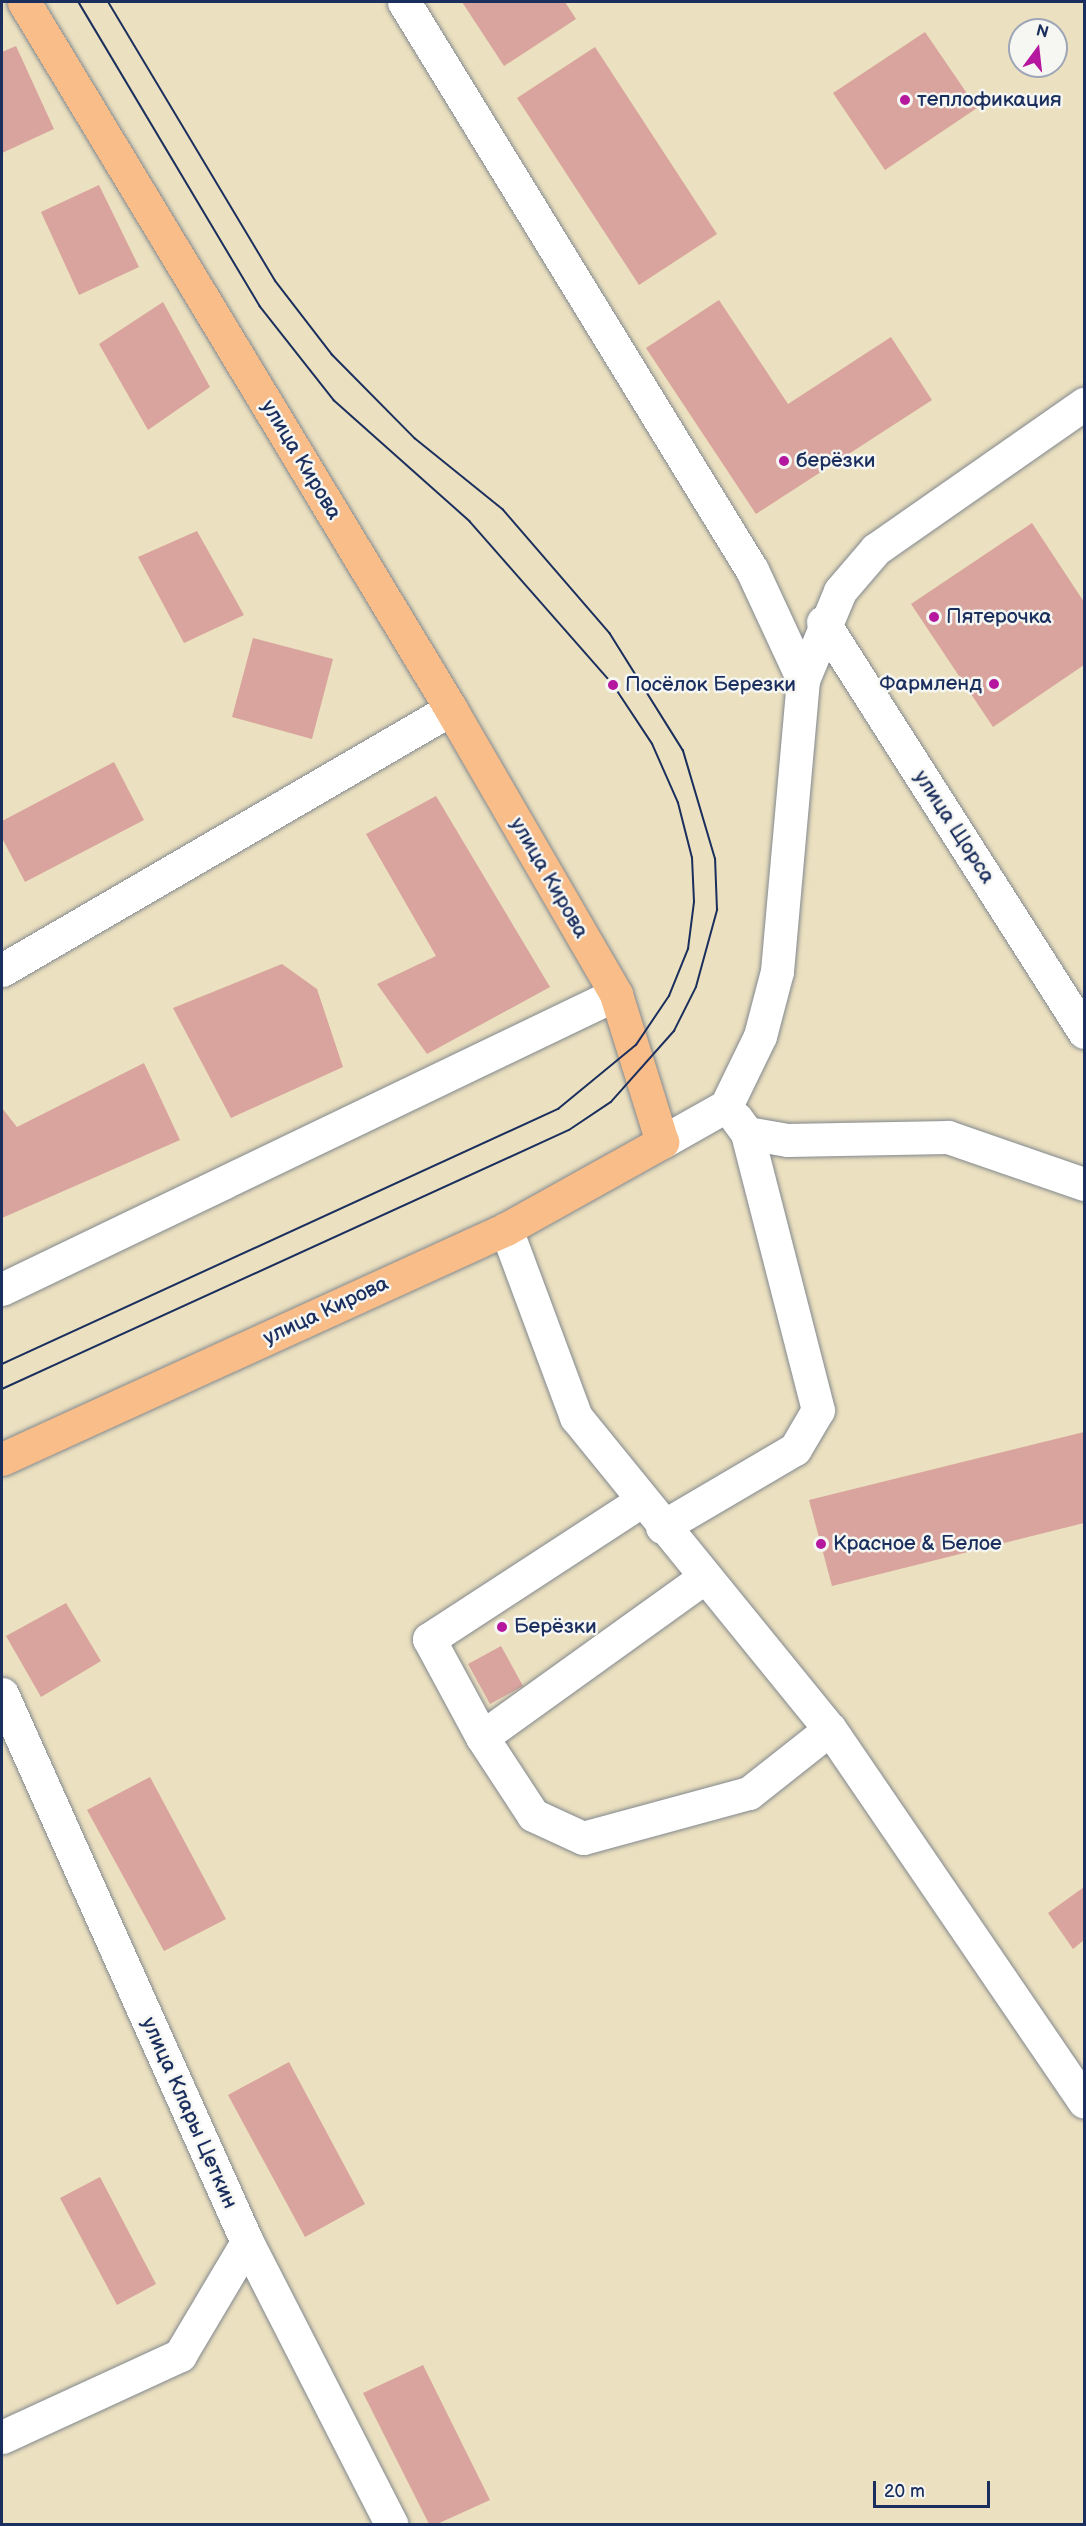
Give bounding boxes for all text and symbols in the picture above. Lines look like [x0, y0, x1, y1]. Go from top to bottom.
north arrow [1008, 18, 1068, 78]
text: N [1034, 21, 1051, 43]
place label: теплофикация [917, 87, 1062, 113]
marker: теплофикация [898, 93, 912, 107]
street label: улица Кирова [255, 396, 347, 524]
place label: берёзки [796, 448, 876, 474]
marker: берёзки [777, 454, 791, 468]
place label: Пятерочка [946, 604, 1052, 630]
marker: Пятерочка [927, 610, 941, 624]
place label: Фармленд [879, 671, 982, 697]
place label: Посёлок Березки [625, 672, 796, 698]
marker: Фармленд [987, 677, 1001, 691]
marker: Посёлок Березки [606, 678, 620, 692]
street label: улица Щорса [908, 766, 1000, 888]
street label: улица Кирова [504, 813, 594, 943]
street label: улица Кирова [259, 1271, 393, 1351]
place label: Красное & Белое [833, 1531, 1002, 1557]
marker: Красное & Белое [814, 1537, 828, 1551]
place label: Берёзки [514, 1614, 597, 1640]
marker: Берёзки [495, 1620, 509, 1634]
street label: улица Клары Цеткин [135, 2014, 243, 2212]
scale bar [876, 2469, 993, 2507]
text: 20 m [884, 2481, 925, 2502]

